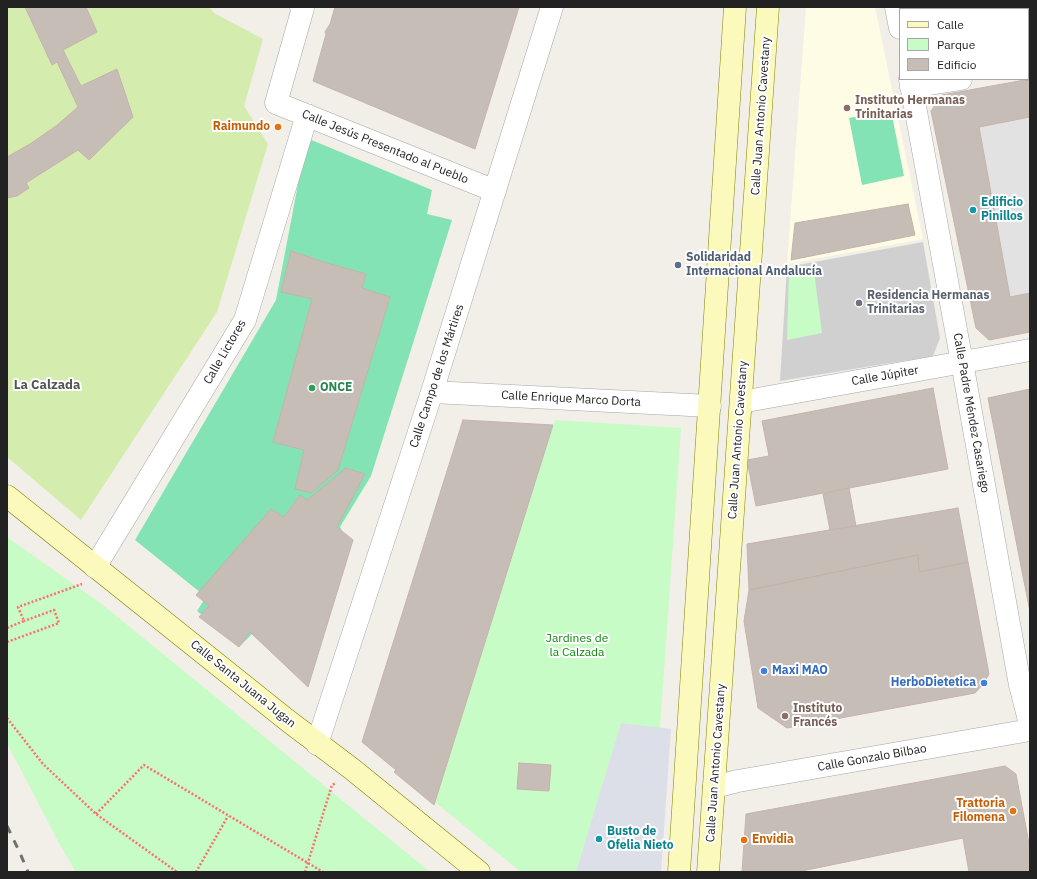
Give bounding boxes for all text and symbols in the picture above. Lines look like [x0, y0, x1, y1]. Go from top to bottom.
legend [899, 8, 1029, 80]
text: Calle [937, 17, 964, 32]
street label: Calle Juan Antonio Cavestany [748, 36, 774, 196]
text: Parque [937, 37, 975, 52]
text: Edificio [937, 57, 976, 72]
place label: Instituto Hermanas Trinitarias [855, 94, 965, 122]
marker: Instituto Hermanas Trinitarias [842, 103, 852, 113]
street label: Calle Jesús Presentado al Pueblo [300, 107, 470, 187]
place label: Raimundo [213, 120, 270, 134]
marker: Raimundo [273, 122, 283, 132]
place label: Edificio Pinillos [981, 196, 1023, 224]
marker: Edificio Pinillos [968, 205, 978, 215]
place label: Solidaridad Internacional Andalucía [686, 251, 822, 279]
marker: Solidaridad Internacional Andalucía [673, 260, 683, 270]
place label: Residencia Hermanas Trinitarias [867, 289, 989, 317]
marker: Residencia Hermanas Trinitarias [854, 298, 864, 308]
street label: Calle Campo de los Mártires [407, 302, 467, 450]
street label: Calle Lictores [201, 317, 249, 387]
street label: Calle Padre Méndez Casariego [950, 332, 992, 494]
street label: Calle Juan Antonio Cavestany [725, 360, 751, 520]
street label: Calle Júpiter [850, 363, 920, 389]
district label: La Calzada [14, 377, 80, 393]
place label: ONCE [320, 381, 352, 395]
marker: ONCE [307, 383, 317, 393]
street label: Calle Enrique Marco Dorta [501, 388, 641, 410]
park label: Jardines de la Calzada [546, 632, 608, 660]
street label: Calle Santa Juana Jugan [187, 637, 299, 731]
place label: Maxi MAO [772, 664, 828, 678]
marker: Maxi MAO [759, 666, 769, 676]
place label: HerboDietetica [891, 676, 976, 690]
marker: HerboDietetica [979, 678, 989, 688]
street label: Calle Juan Antonio Cavestany [703, 683, 729, 843]
place label: Instituto Francés [793, 702, 842, 730]
marker: Instituto Francés [780, 711, 790, 721]
street label: Calle Gonzalo Bilbao [816, 741, 928, 775]
place label: Trattoria Filomena [953, 797, 1005, 825]
marker: Trattoria Filomena [1008, 806, 1018, 816]
place label: Busto de Ofelia Nieto [607, 825, 674, 853]
place label: Envidia [752, 833, 794, 847]
marker: Busto de Ofelia Nieto [594, 834, 604, 844]
marker: Envidia [739, 835, 749, 845]

